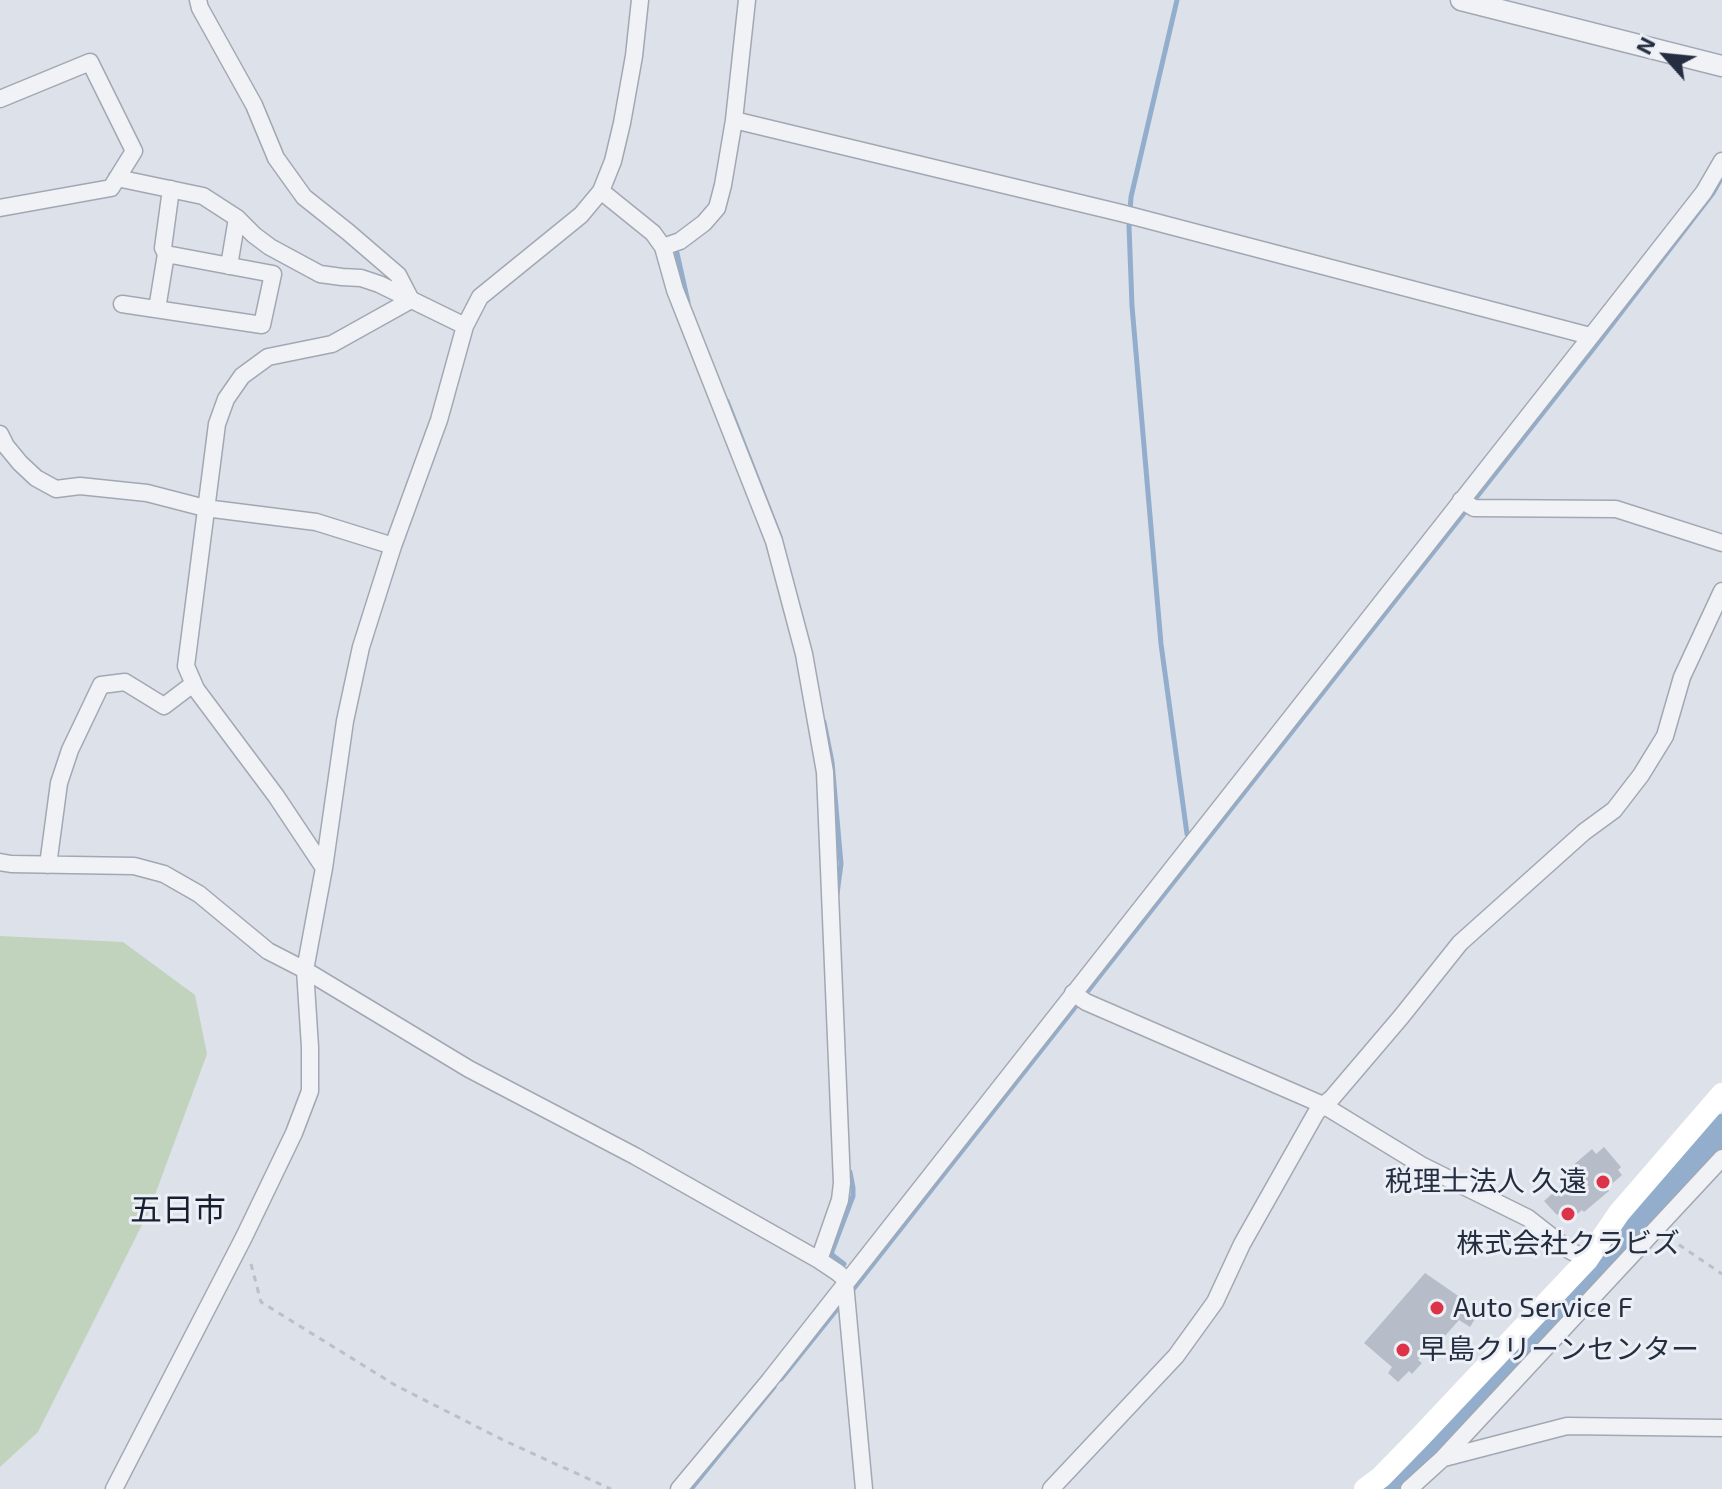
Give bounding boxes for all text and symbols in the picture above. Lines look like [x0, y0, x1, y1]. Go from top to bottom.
north arrow [1626, 16, 1706, 96]
text: N [1629, 32, 1660, 58]
place label: 税理士法人 久遠 [1385, 1165, 1587, 1199]
marker: 税理士法人 久遠 [1594, 1173, 1612, 1191]
district label: 五日市 [130, 1191, 226, 1229]
marker: 株式会社クラビズ [1559, 1205, 1577, 1223]
place label: 株式会社クラビズ [1456, 1227, 1680, 1261]
place label: Auto Service F [1453, 1291, 1633, 1325]
marker: Auto Service F [1428, 1299, 1446, 1317]
place label: 早島クリーンセンター [1419, 1333, 1699, 1367]
marker: 早島クリーンセンター [1394, 1341, 1412, 1359]

